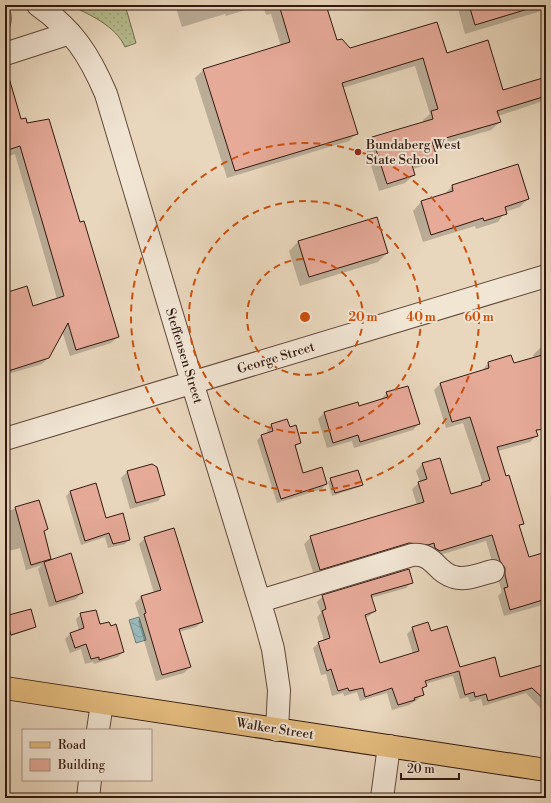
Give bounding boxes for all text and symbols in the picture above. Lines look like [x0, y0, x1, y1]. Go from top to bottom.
place label: Bundaberg West State School [365, 137, 461, 168]
marker: Bundaberg West State School [353, 147, 363, 157]
street label: Steffensen Street [162, 306, 206, 406]
centre of rings [298, 310, 312, 324]
text: 20 m [348, 310, 378, 325]
text: 40 m [406, 310, 436, 325]
text: 60 m [464, 310, 494, 325]
street label: George Street [235, 339, 317, 377]
street label: Walker Street [234, 715, 315, 743]
legend [22, 729, 152, 781]
text: Road [58, 738, 86, 753]
scale bar [401, 755, 459, 781]
text: Building [57, 758, 106, 773]
text: 20 m [407, 762, 435, 777]

